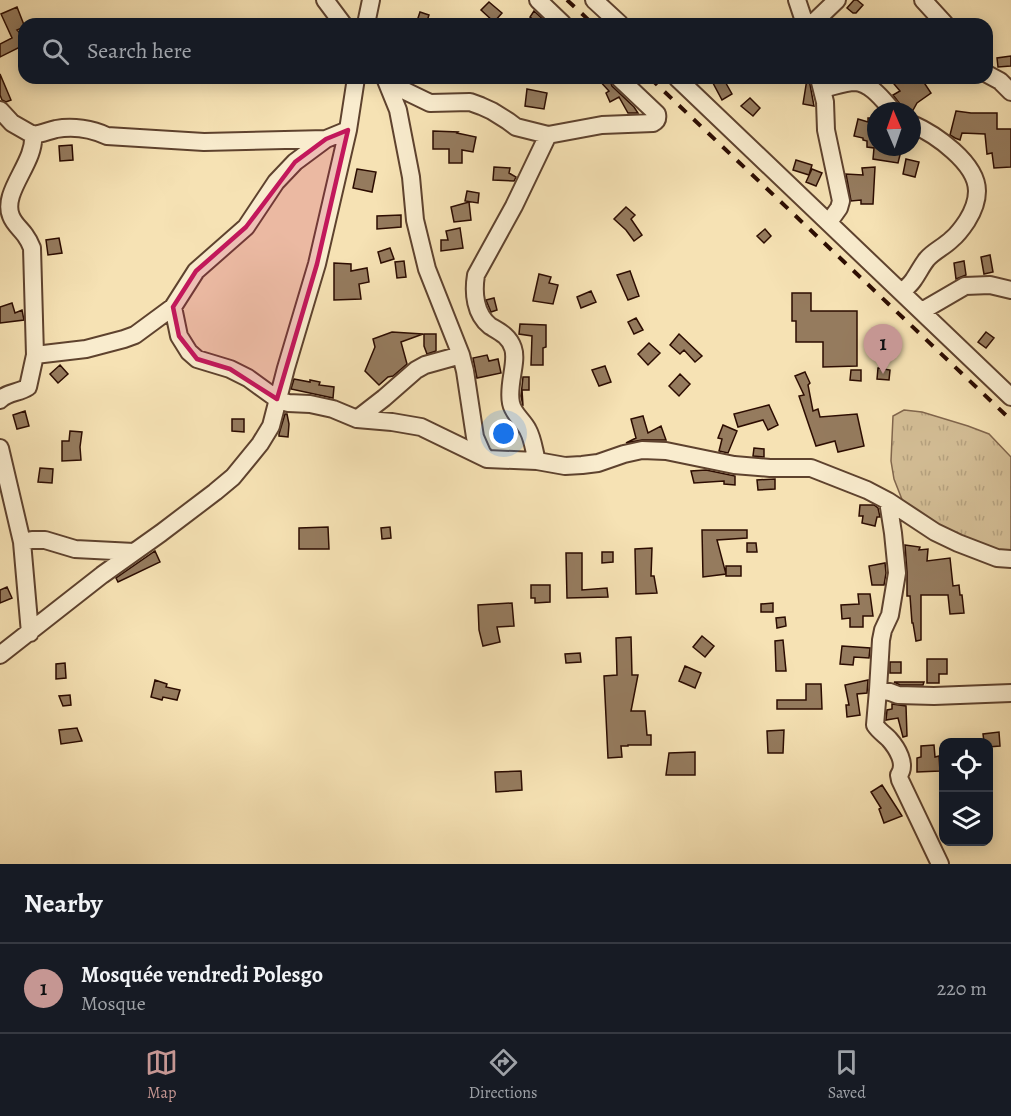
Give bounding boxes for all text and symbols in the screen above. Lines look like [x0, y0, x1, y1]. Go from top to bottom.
search box [18, 18, 993, 84]
icon: search [39, 35, 72, 68]
text: Search here [87, 36, 192, 66]
north arrow [867, 102, 921, 156]
pin: 1 [864, 324, 902, 374]
your location [489, 419, 518, 448]
map controls [939, 738, 993, 846]
button: locate [939, 738, 993, 792]
button: layers [939, 792, 993, 846]
text: Nearby [24, 886, 103, 921]
text: Mosquée vendredi Polesgo [81, 960, 323, 990]
text: 1 [40, 975, 47, 1002]
text: 220 m [937, 975, 987, 1002]
text: Mosque [81, 990, 146, 1017]
tab: Map [145, 1046, 178, 1104]
tab: Directions [469, 1046, 537, 1104]
tab: Saved [828, 1046, 866, 1104]

